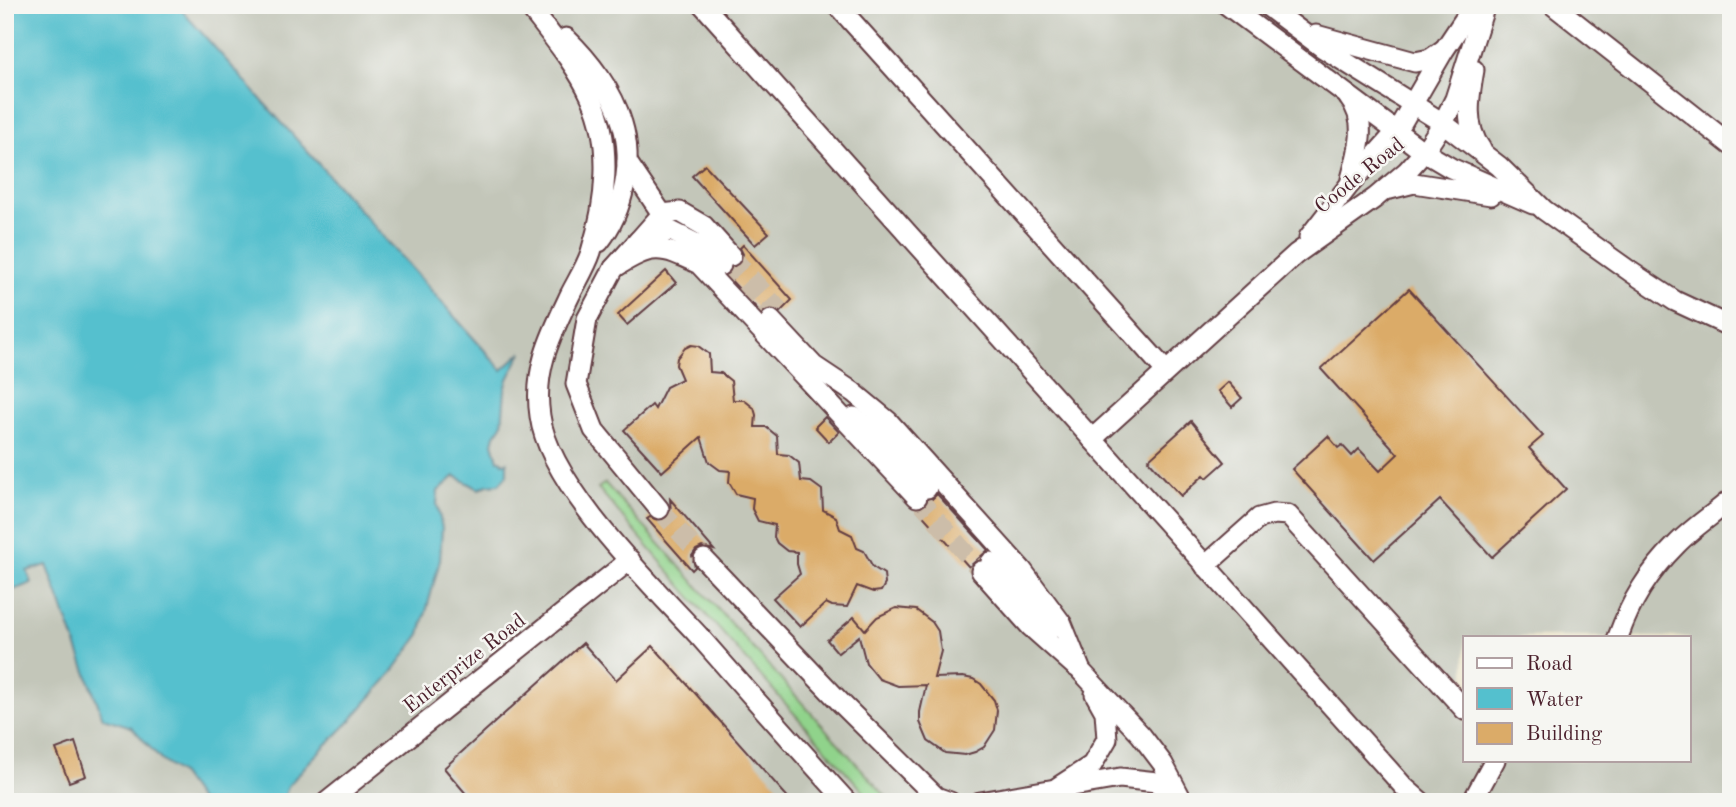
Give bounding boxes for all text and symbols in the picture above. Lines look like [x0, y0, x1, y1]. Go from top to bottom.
street label: Coode Road [1311, 134, 1409, 218]
street label: Enterprize Road [400, 610, 530, 718]
legend [1463, 636, 1690, 762]
text: Road [1526, 654, 1573, 675]
text: Water [1526, 690, 1583, 711]
text: Building [1526, 724, 1603, 745]

